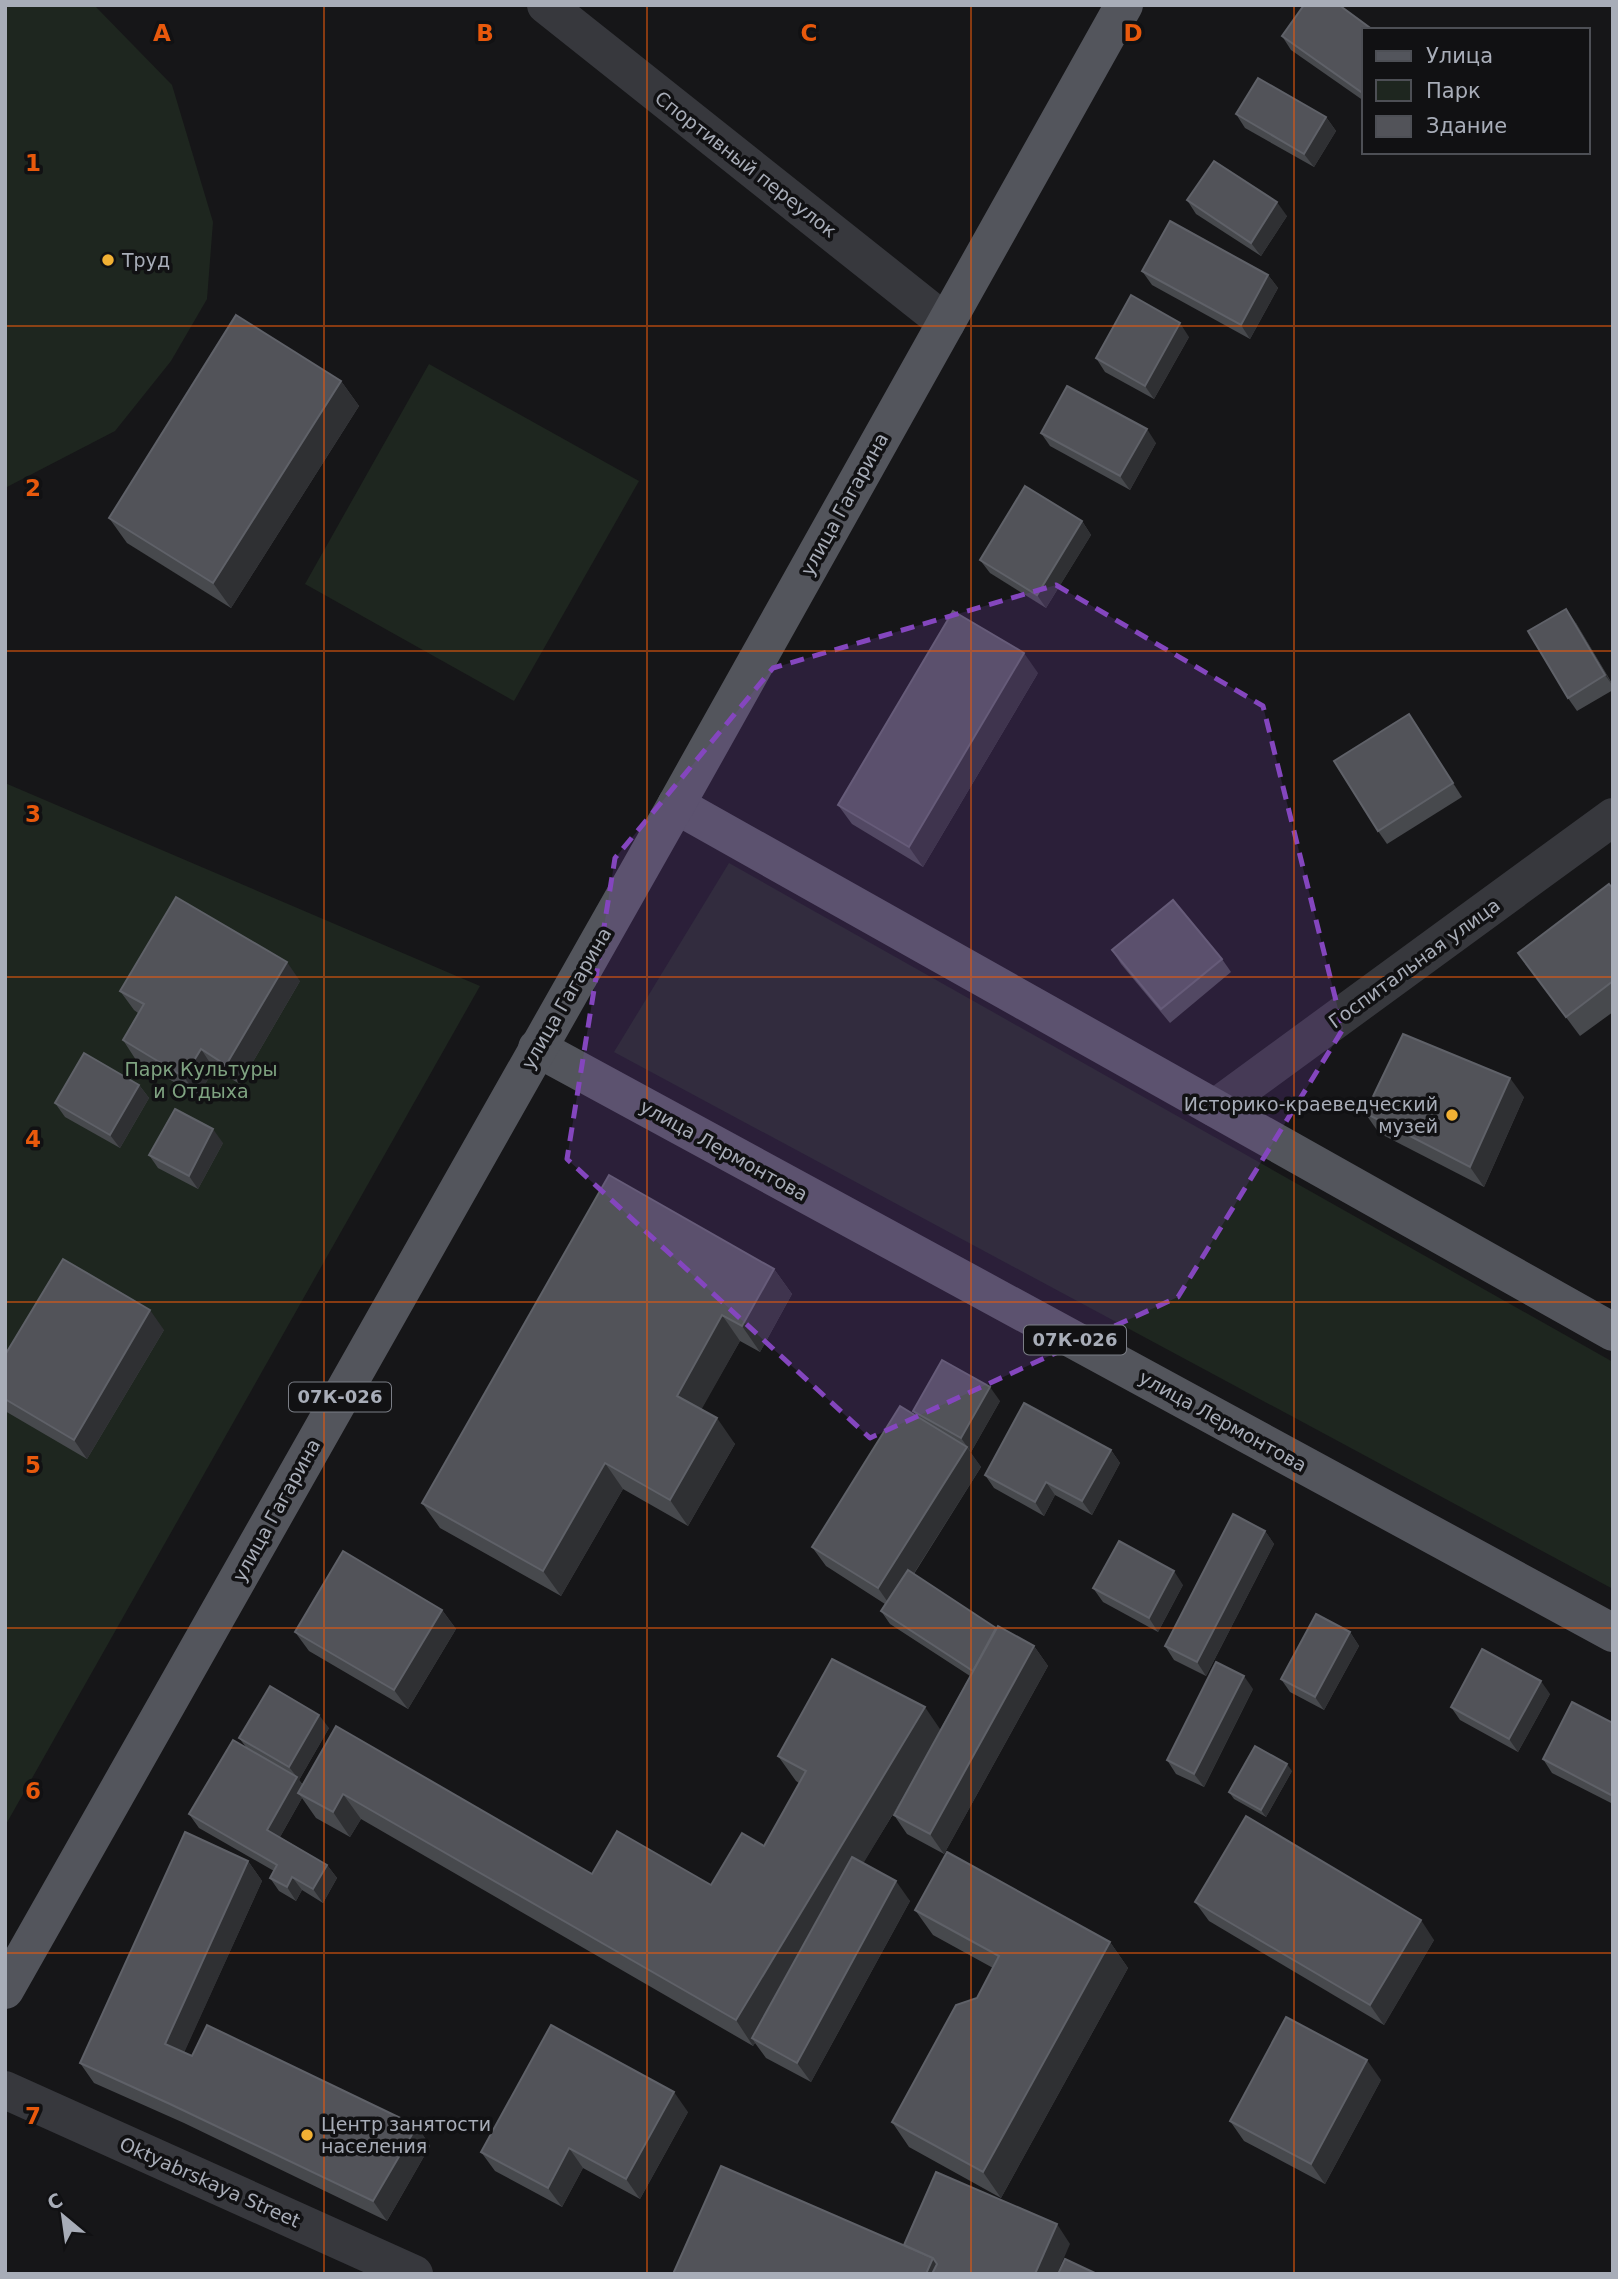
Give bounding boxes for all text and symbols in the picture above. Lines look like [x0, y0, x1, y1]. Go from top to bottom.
text: A [153, 20, 171, 46]
text: B [476, 20, 494, 46]
text: C [801, 20, 817, 46]
text: D [1123, 20, 1143, 46]
legend [1362, 28, 1590, 154]
text: Улица [1426, 44, 1493, 68]
text: Парк [1426, 79, 1481, 103]
street label: Спортивный переулок [651, 86, 841, 242]
text: Здание [1426, 114, 1507, 138]
text: 1 [25, 150, 41, 176]
place label: Труд [121, 249, 170, 271]
marker: Труд [100, 252, 116, 268]
street label: улица Гагарина [796, 429, 892, 579]
text: 2 [25, 475, 41, 501]
text: 3 [25, 801, 41, 827]
street label: Госпитальная улица [1324, 893, 1504, 1033]
street label: улица Гагарина [517, 923, 615, 1073]
park label: Парк Культуры и Отдыха [125, 1058, 277, 1102]
place label: Историко-краеведческий музей [1184, 1093, 1438, 1137]
street label: улица Лермонтова [636, 1095, 812, 1205]
marker: Историко-краеведческий музей [1444, 1107, 1460, 1123]
text: 4 [25, 1126, 41, 1152]
road number: 07К-026 [1024, 1325, 1126, 1354]
street label: улица Лермонтова [1135, 1366, 1311, 1476]
road number: 07К-026 [289, 1382, 391, 1412]
street label: улица Гагарина [228, 1435, 324, 1585]
text: 5 [25, 1452, 41, 1478]
text: 6 [25, 1778, 41, 1804]
text: 7 [25, 2103, 41, 2129]
place label: Центр занятости населения [321, 2113, 491, 2157]
marker: Центр занятости населения [299, 2127, 315, 2143]
street label: Oktyabrskaya Street [116, 2132, 304, 2232]
north arrow [28, 2181, 98, 2251]
text: С [43, 2188, 66, 2214]

